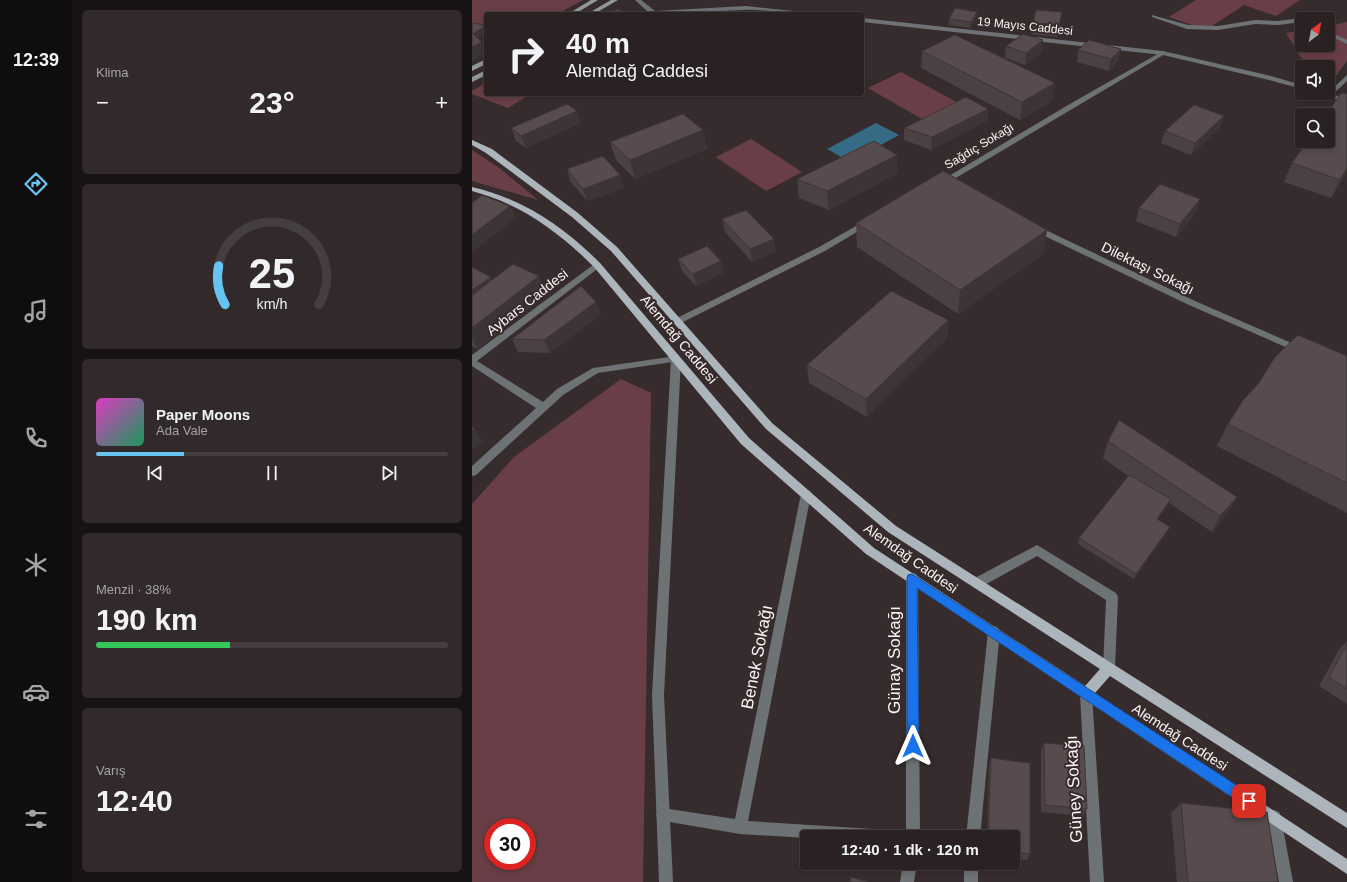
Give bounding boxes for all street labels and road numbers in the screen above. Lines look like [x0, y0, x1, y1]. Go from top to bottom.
street label: 19 Mayıs Caddesi [977, 14, 1073, 38]
street label: Sağdıç Sokağı [942, 120, 1016, 172]
street label: Dilektaşı Sokağı [1099, 239, 1197, 297]
street label: Aybars Caddesi [483, 265, 571, 339]
street label: Alemdağ Caddesi [637, 292, 721, 386]
street label: Alemdağ Caddesi [861, 520, 961, 596]
street label: Benek Sokağı [738, 603, 776, 711]
street label: Günay Sokağı [885, 606, 904, 714]
street label: Alemdağ Caddesi [1129, 700, 1231, 774]
street label: Güney Sokağı [1062, 735, 1086, 843]

